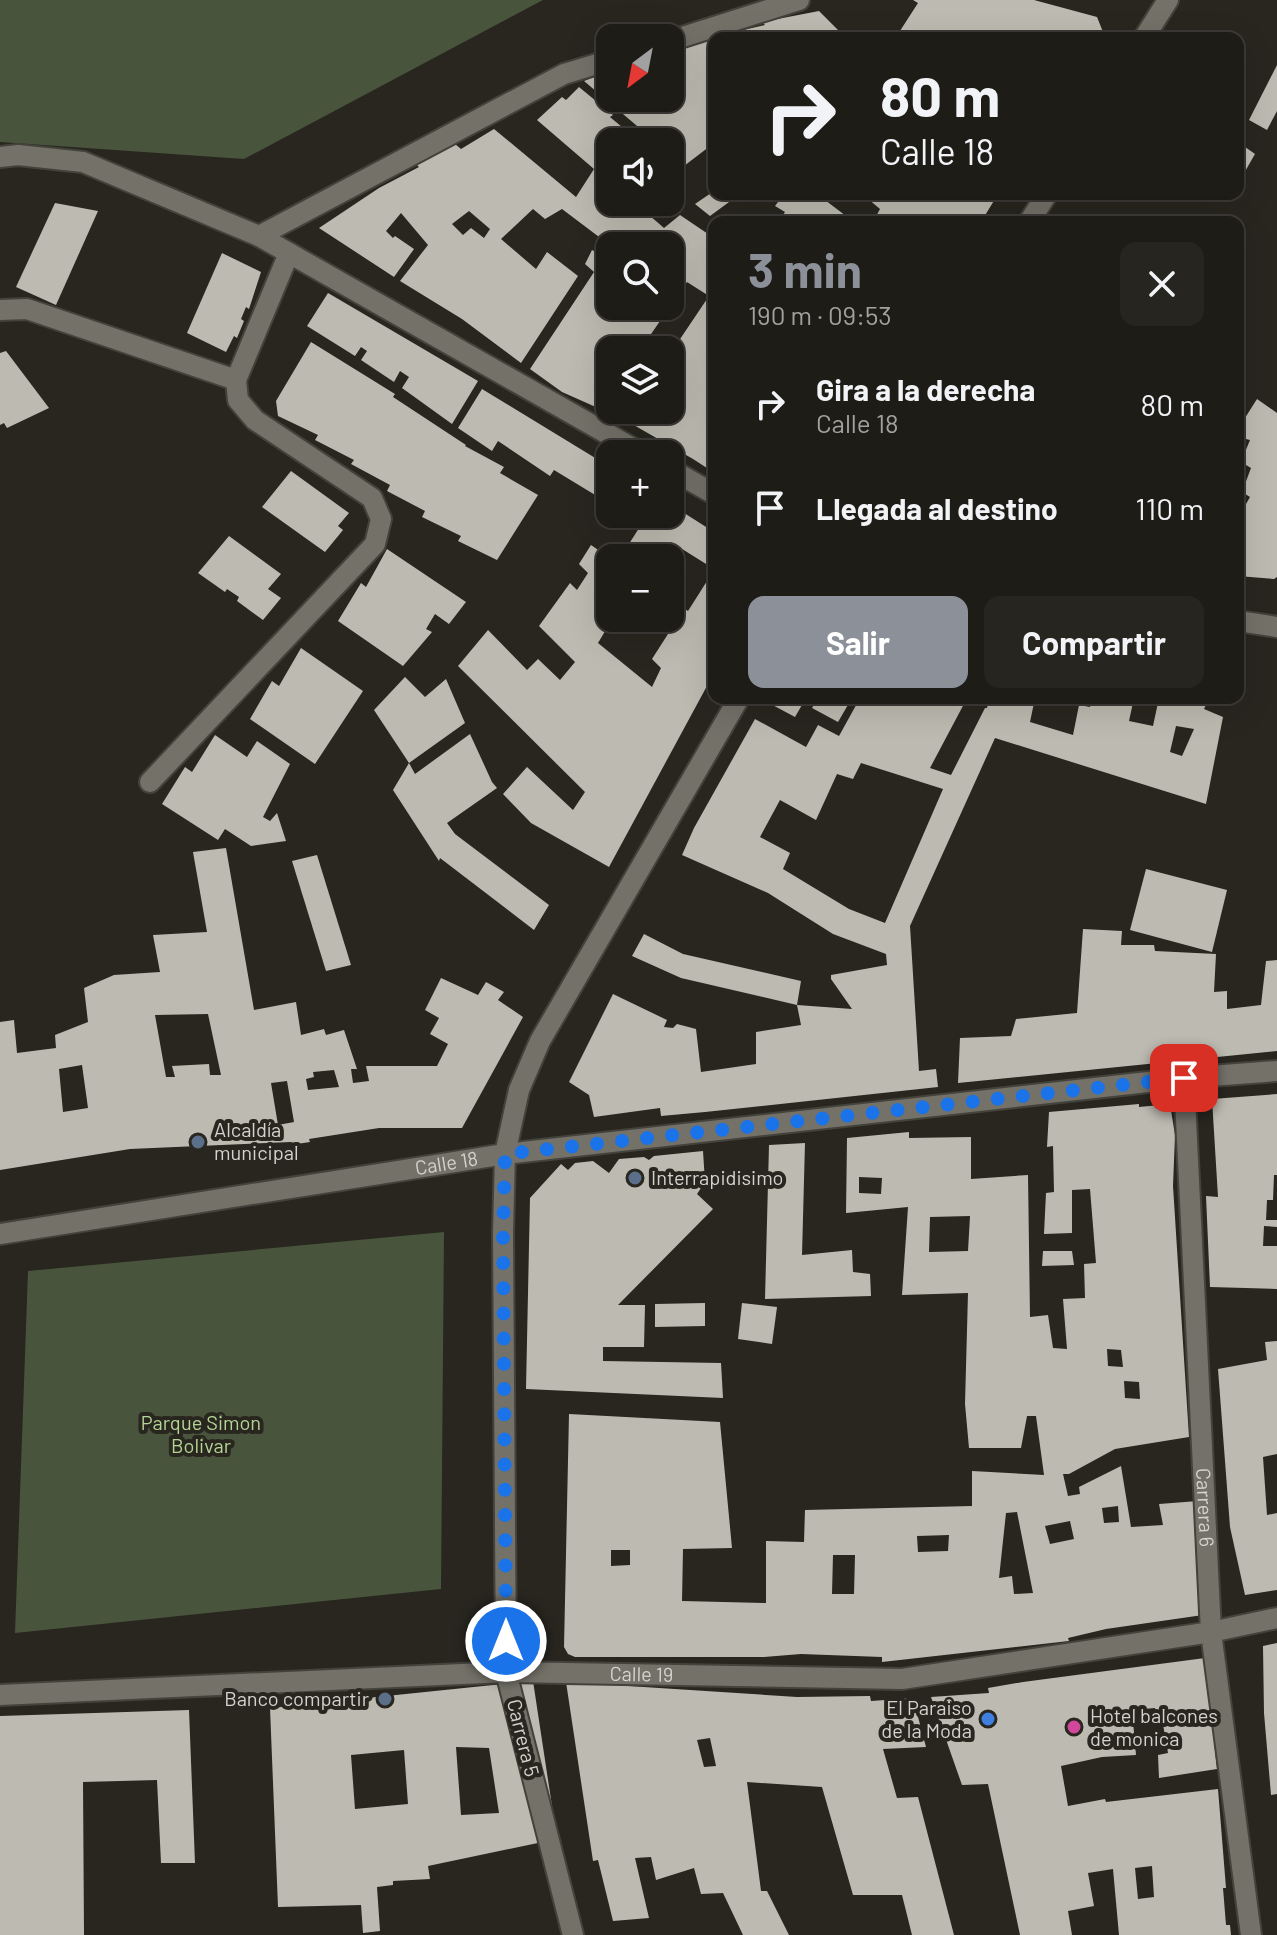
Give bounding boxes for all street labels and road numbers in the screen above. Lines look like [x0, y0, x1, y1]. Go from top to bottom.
street label: Calle 18 [413, 1145, 480, 1179]
street label: Carrera 6 [1192, 1467, 1220, 1548]
street label: Calle 19 [609, 1661, 673, 1686]
street label: Carrera 5 [503, 1696, 545, 1779]

